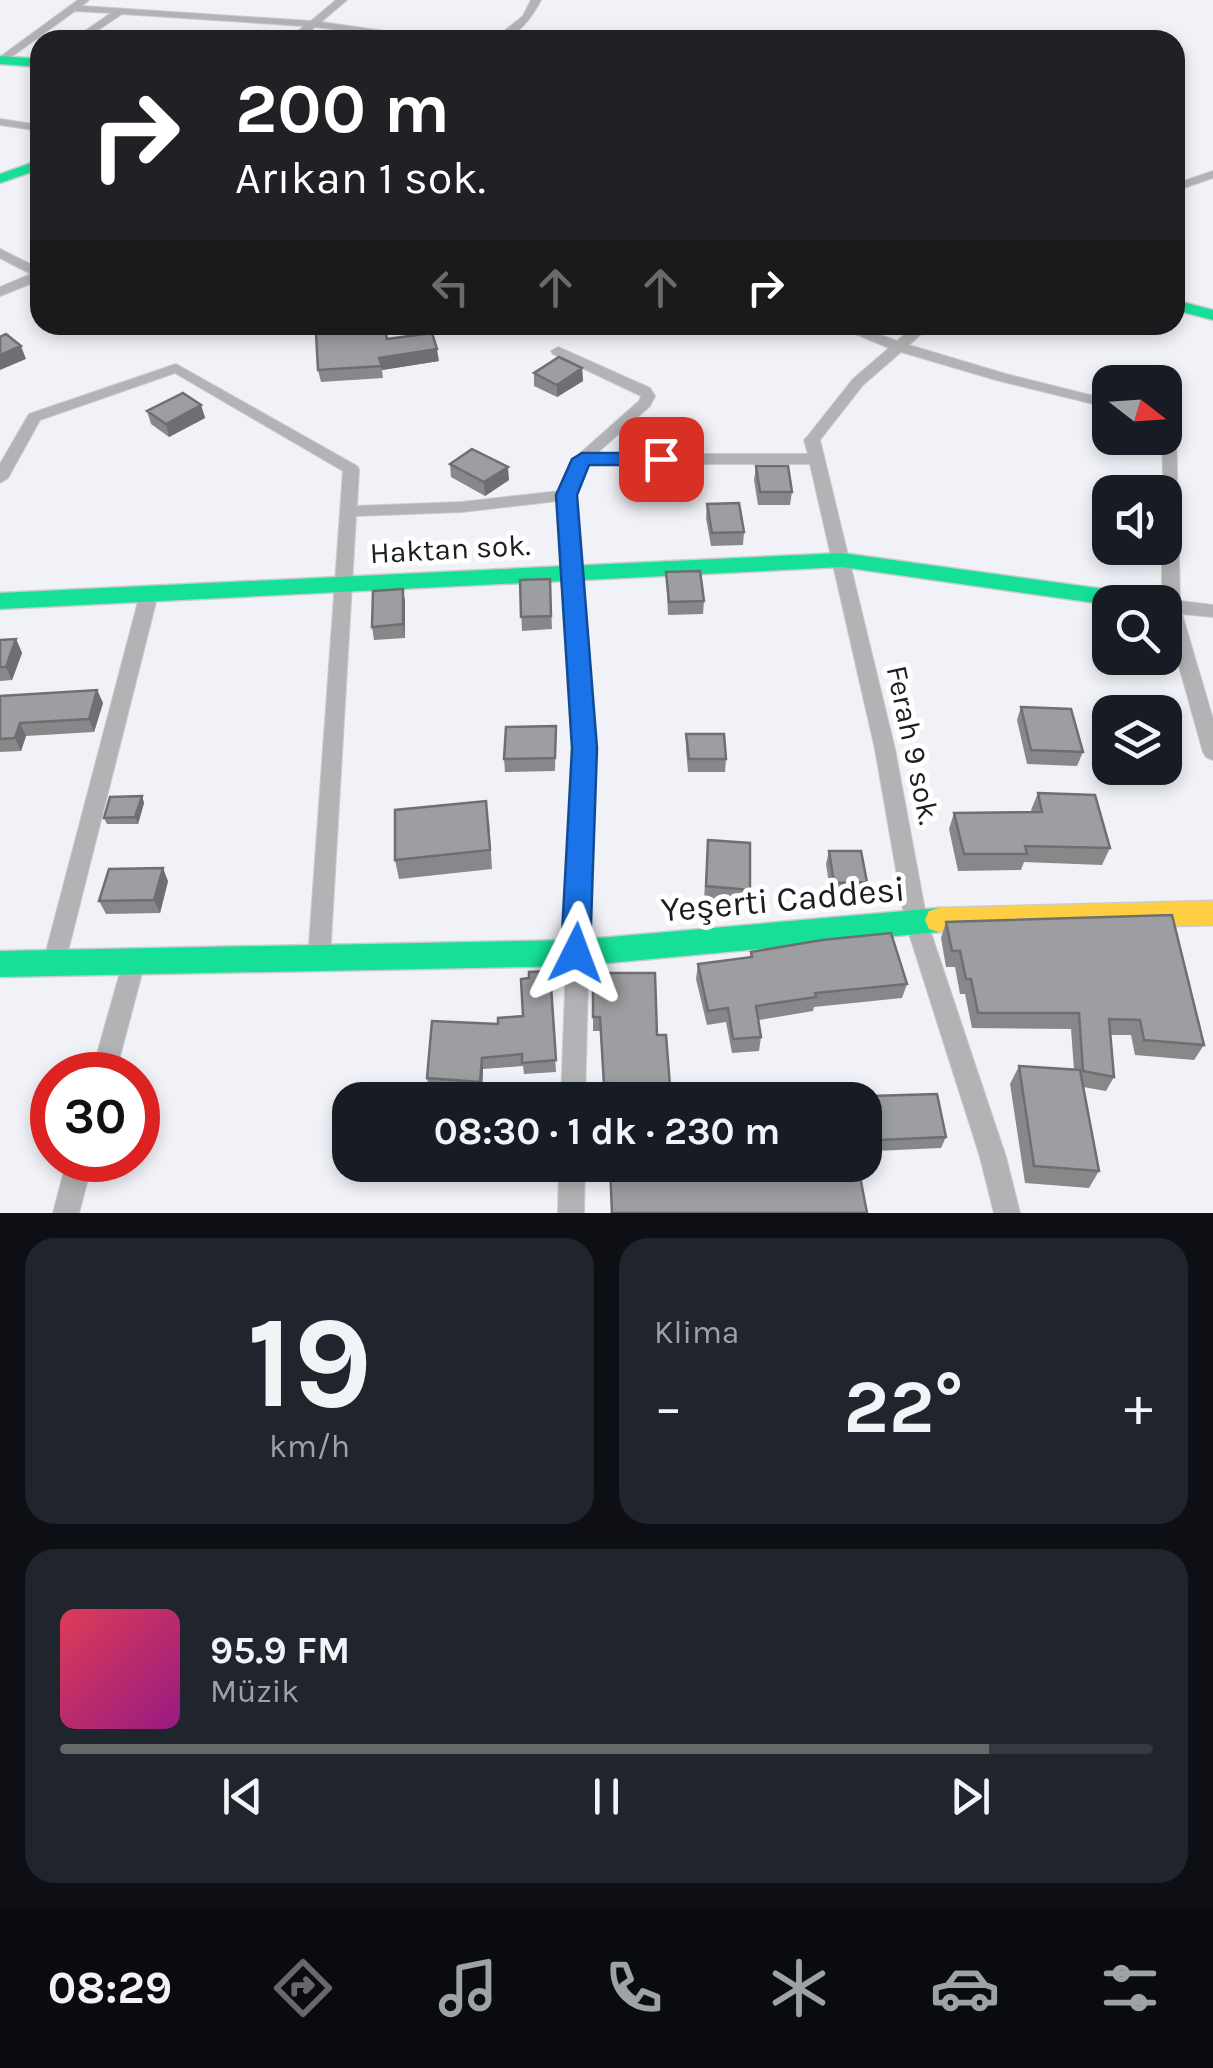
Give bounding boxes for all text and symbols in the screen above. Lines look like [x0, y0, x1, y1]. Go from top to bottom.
text: 200 m [235, 68, 450, 150]
icon: right [70, 70, 200, 200]
text: Arıkan 1 sok. [235, 152, 486, 204]
icon: left [423, 260, 478, 315]
icon: ahead [528, 260, 583, 315]
icon: ahead [633, 260, 688, 315]
icon: right [738, 260, 793, 315]
north arrow [1092, 365, 1182, 455]
map controls [1092, 365, 1182, 785]
pin [619, 417, 704, 502]
icon: arrive [634, 432, 689, 487]
button: sound [1092, 475, 1182, 565]
street label: Haktan sok. [369, 527, 531, 571]
button: search [1092, 585, 1182, 675]
street label: Ferah 9 sok. [879, 662, 947, 828]
button: layers [1092, 695, 1182, 785]
street label: Yeşerti Caddesi [659, 868, 907, 931]
position arrow [524, 901, 628, 1005]
speed limit sign: 30 [30, 1052, 160, 1182]
text: 08:30 · 1 dk · 230 m [434, 1109, 780, 1154]
text: 19 [247, 1287, 372, 1439]
text: Klima [654, 1314, 740, 1351]
text: 22° [844, 1363, 963, 1451]
text: − [654, 1375, 683, 1439]
text: + [1124, 1375, 1153, 1439]
text: km/h [269, 1428, 350, 1465]
text: 95.9 FM [210, 1628, 350, 1673]
text: Müzik [210, 1673, 299, 1710]
icon: previous [215, 1769, 270, 1824]
icon: pause [579, 1769, 634, 1824]
icon: next [943, 1769, 998, 1824]
icon: directions [268, 1953, 338, 2023]
icon: music [433, 1953, 503, 2023]
icon: phone [599, 1953, 669, 2023]
icon: climate [764, 1953, 834, 2023]
icon: car [930, 1953, 1000, 2023]
icon: filters [1095, 1953, 1165, 2023]
text: 08:29 [48, 1962, 172, 2014]

